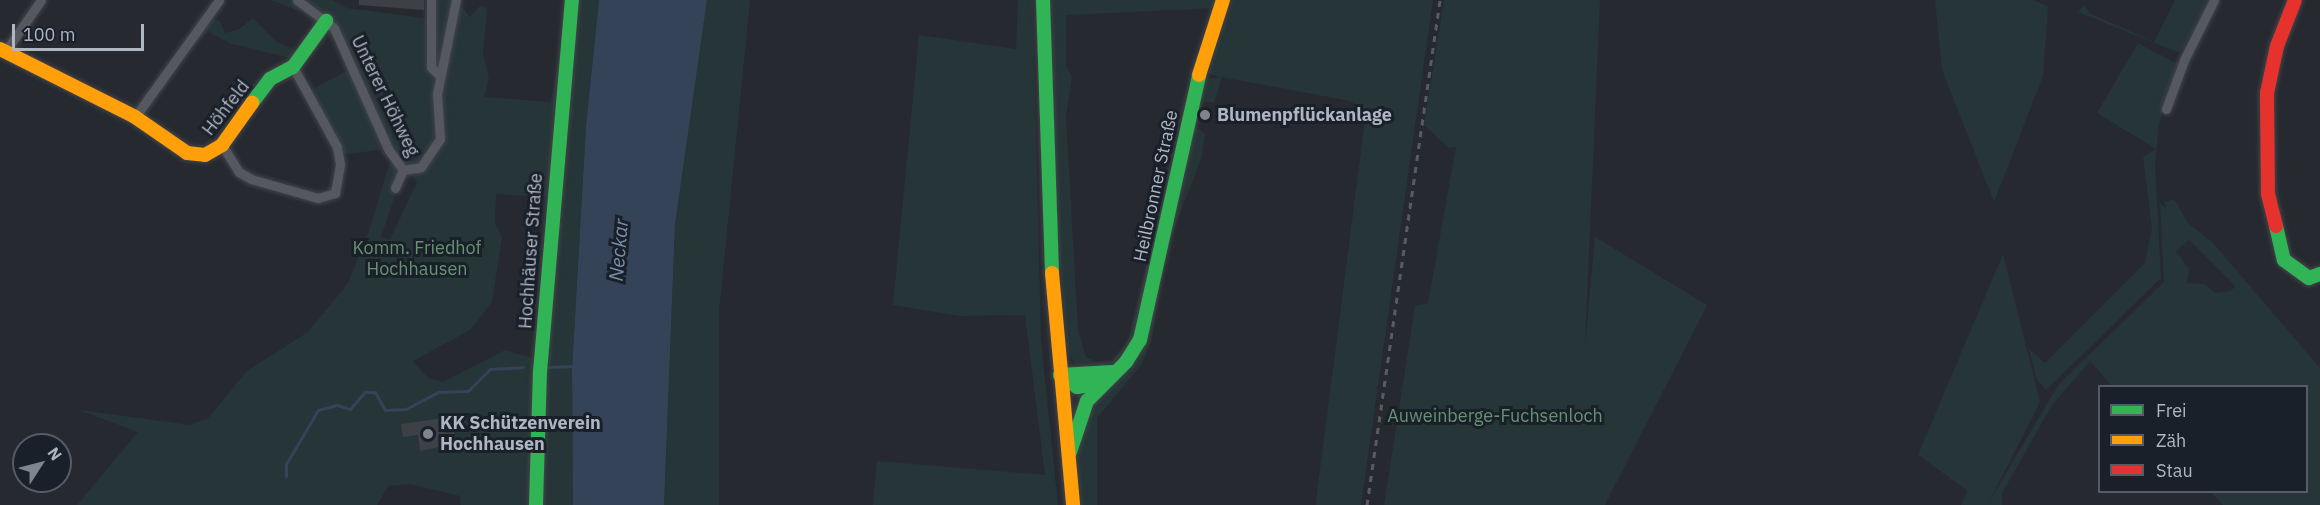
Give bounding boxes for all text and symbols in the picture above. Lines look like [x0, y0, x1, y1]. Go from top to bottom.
scale bar [15, 12, 147, 50]
text: 100 m [23, 23, 75, 46]
street label: Unterer Höhweg [346, 32, 424, 160]
street label: Höhfeld [198, 76, 254, 140]
place label: Blumenpflückanlage [1217, 104, 1392, 126]
street label: Heilbronner Straße [1129, 108, 1183, 264]
marker: Blumenpflückanlage [1198, 108, 1212, 122]
street label: Hochhäuser Straße [515, 172, 547, 330]
water label: Neckar [603, 218, 633, 282]
park label: Komm. Friedhof Hochhausen [353, 238, 481, 280]
legend [2098, 385, 2308, 493]
text: Frei [2156, 399, 2187, 422]
park label: Auweinberge-Fuchsenloch [1387, 405, 1603, 427]
place label: KK Schützenverein Hochhausen [440, 413, 601, 456]
marker: KK Schützenverein Hochhausen [421, 427, 435, 441]
text: Zäh [2156, 429, 2186, 452]
north arrow [12, 433, 72, 493]
text: N [43, 443, 66, 464]
text: Stau [2156, 459, 2193, 482]

